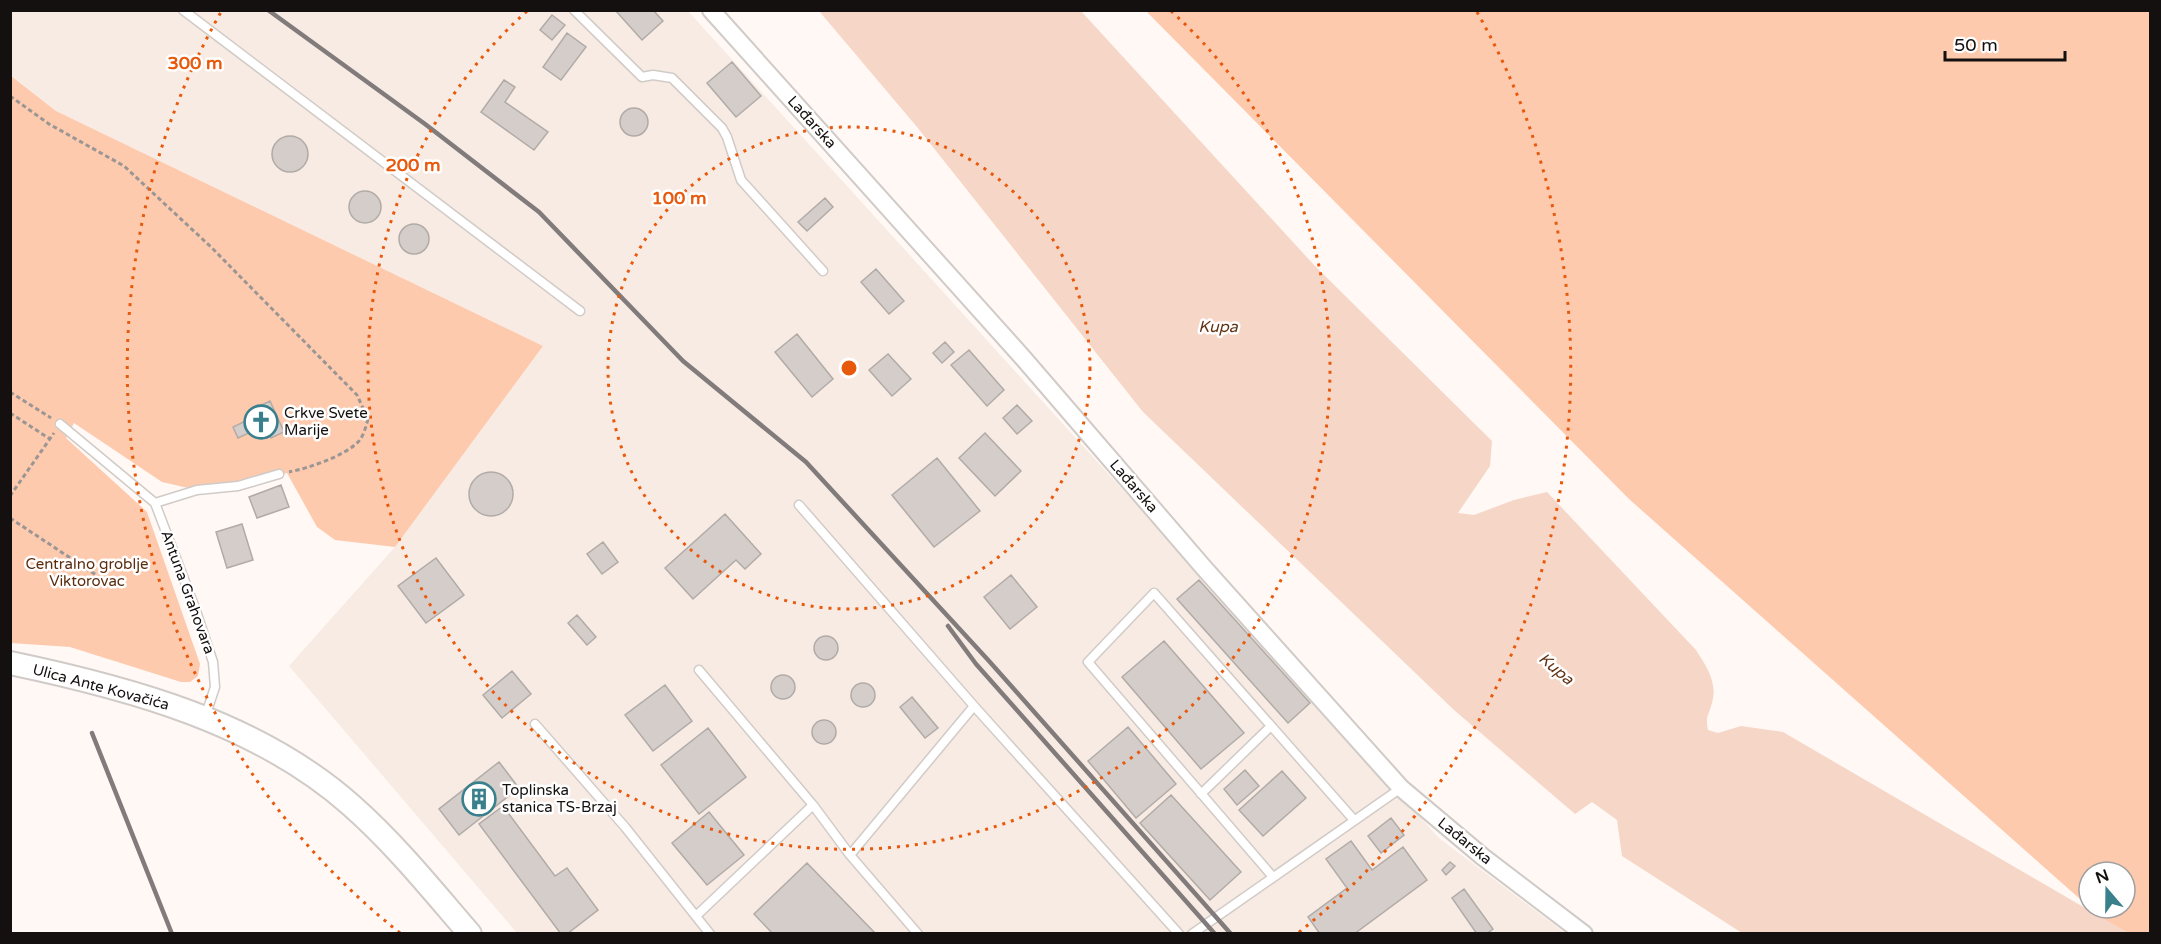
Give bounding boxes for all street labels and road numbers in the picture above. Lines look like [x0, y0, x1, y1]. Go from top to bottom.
street label: Lađarska [784, 92, 840, 152]
street label: Lađarska [1106, 456, 1162, 516]
street label: Antuna Grahovara [157, 528, 219, 656]
street label: Ulica Ante Kovačića [31, 660, 171, 714]
street label: Lađarska [1434, 814, 1496, 868]

